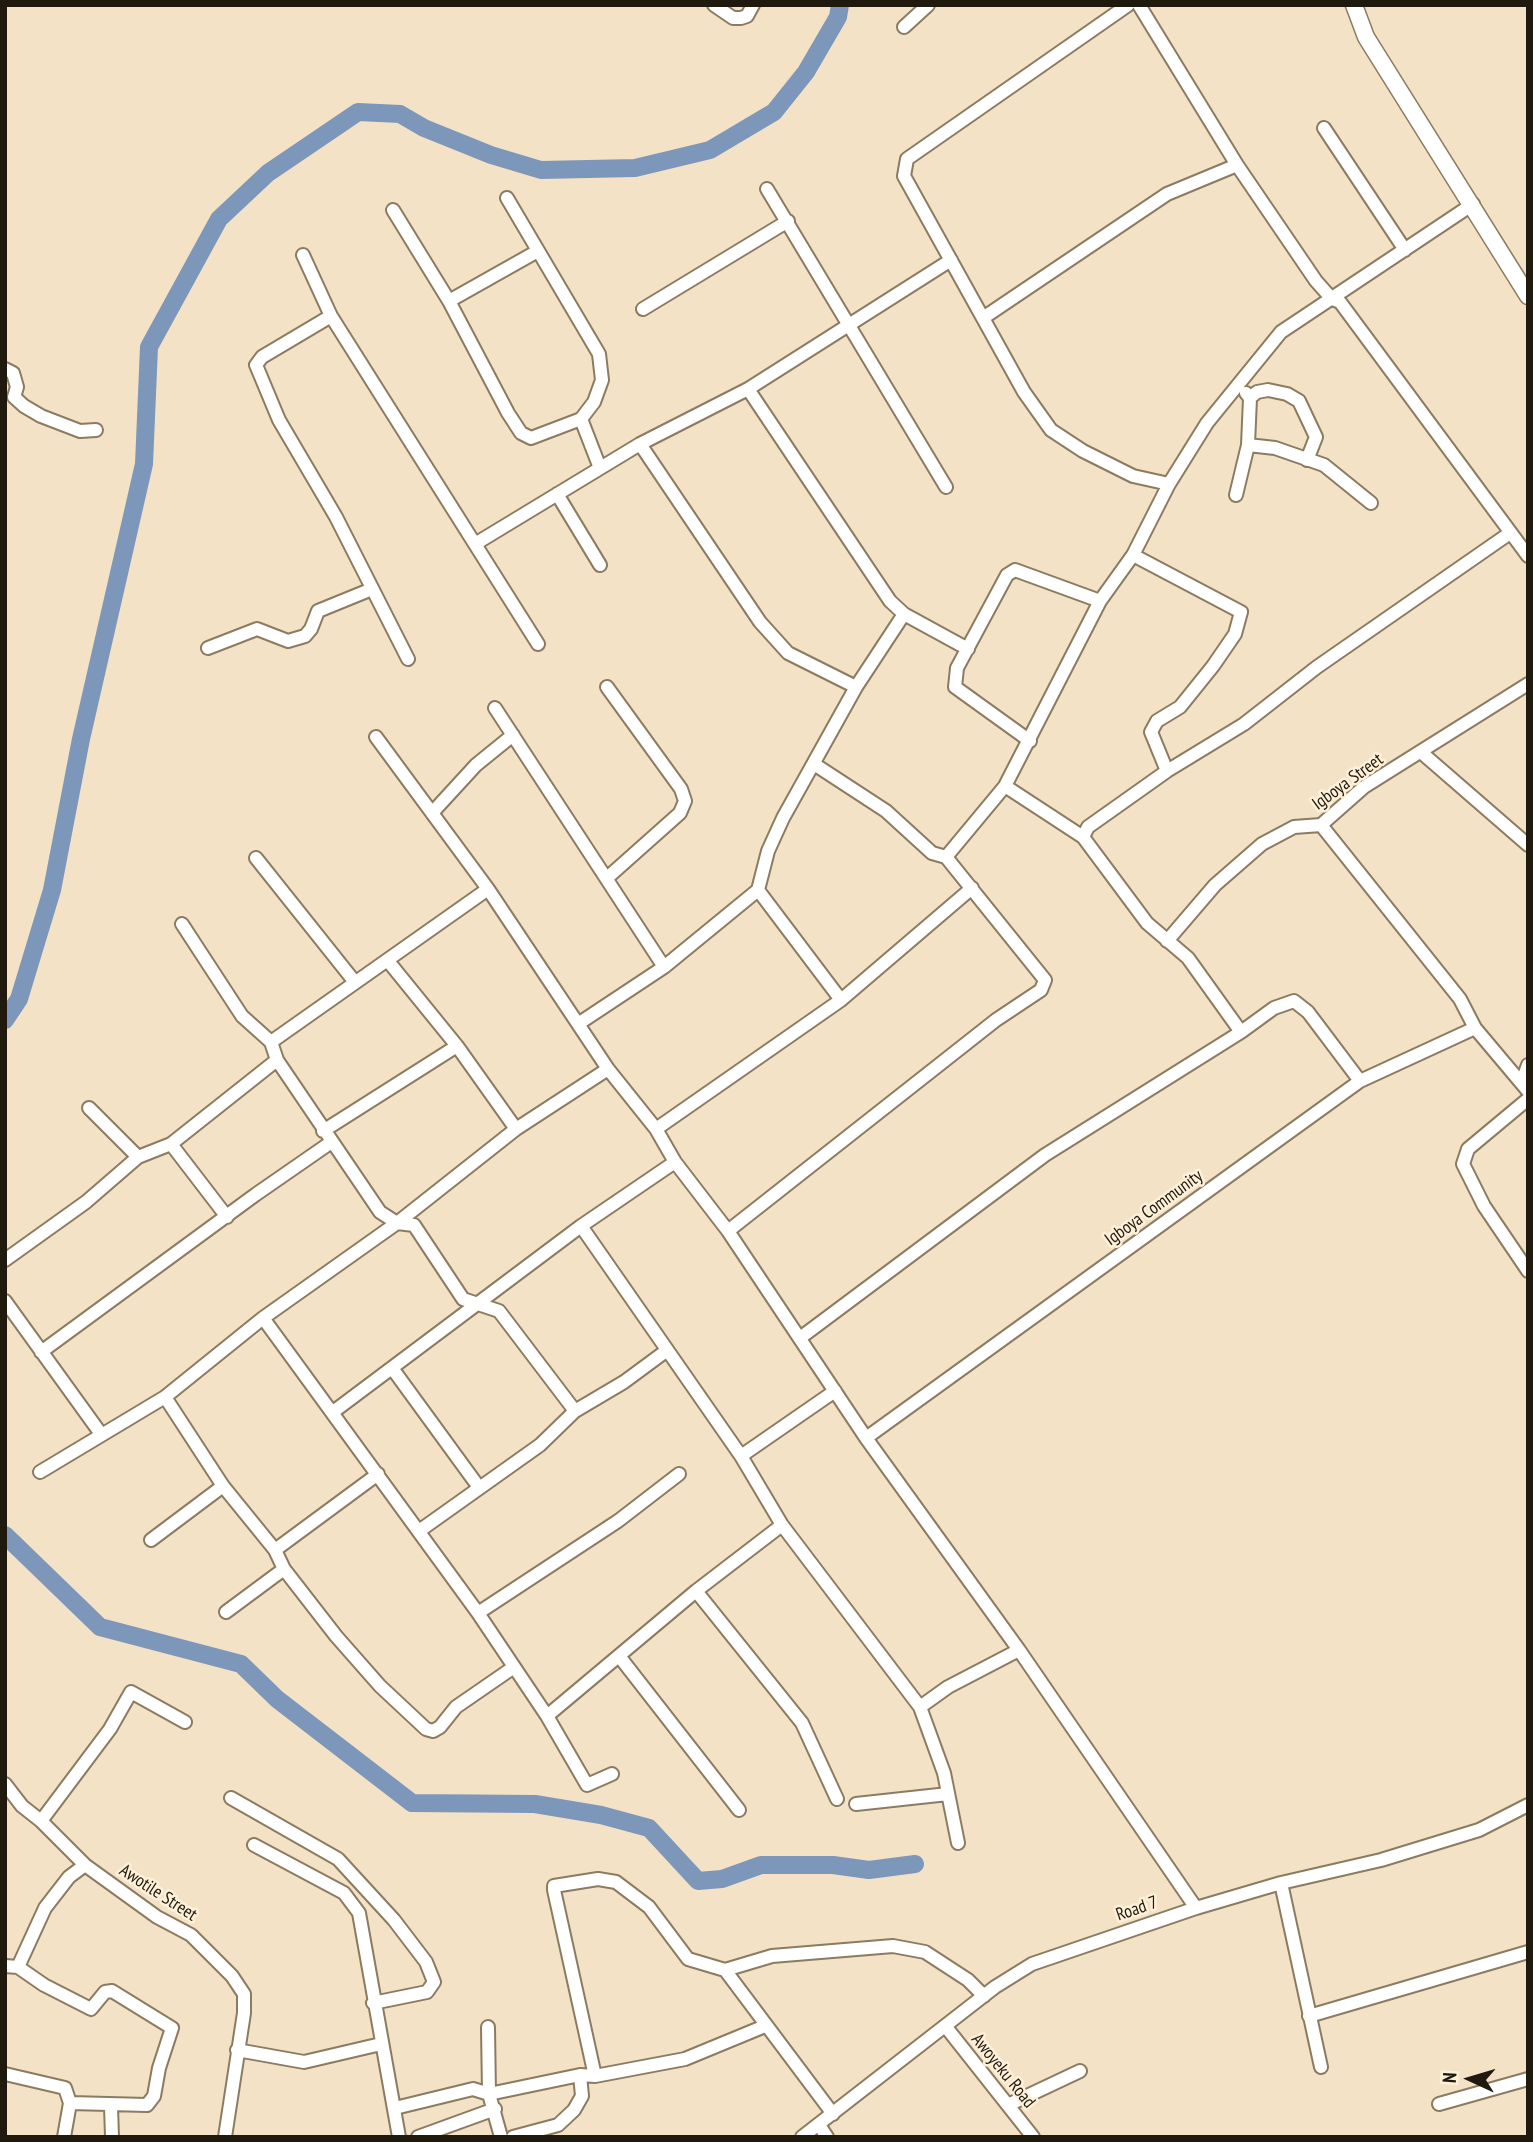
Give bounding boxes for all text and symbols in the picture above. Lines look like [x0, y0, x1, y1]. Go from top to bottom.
street label: Igboya Street [1308, 749, 1388, 815]
street label: Igboya Community [1101, 1165, 1207, 1251]
street label: Awotile Street [115, 1860, 201, 1926]
street label: Road 7 [1113, 1892, 1161, 1926]
street label: Awoyeku Road [966, 2029, 1040, 2113]
north arrow [1435, 2044, 1505, 2114]
text: N [1437, 2072, 1461, 2084]

